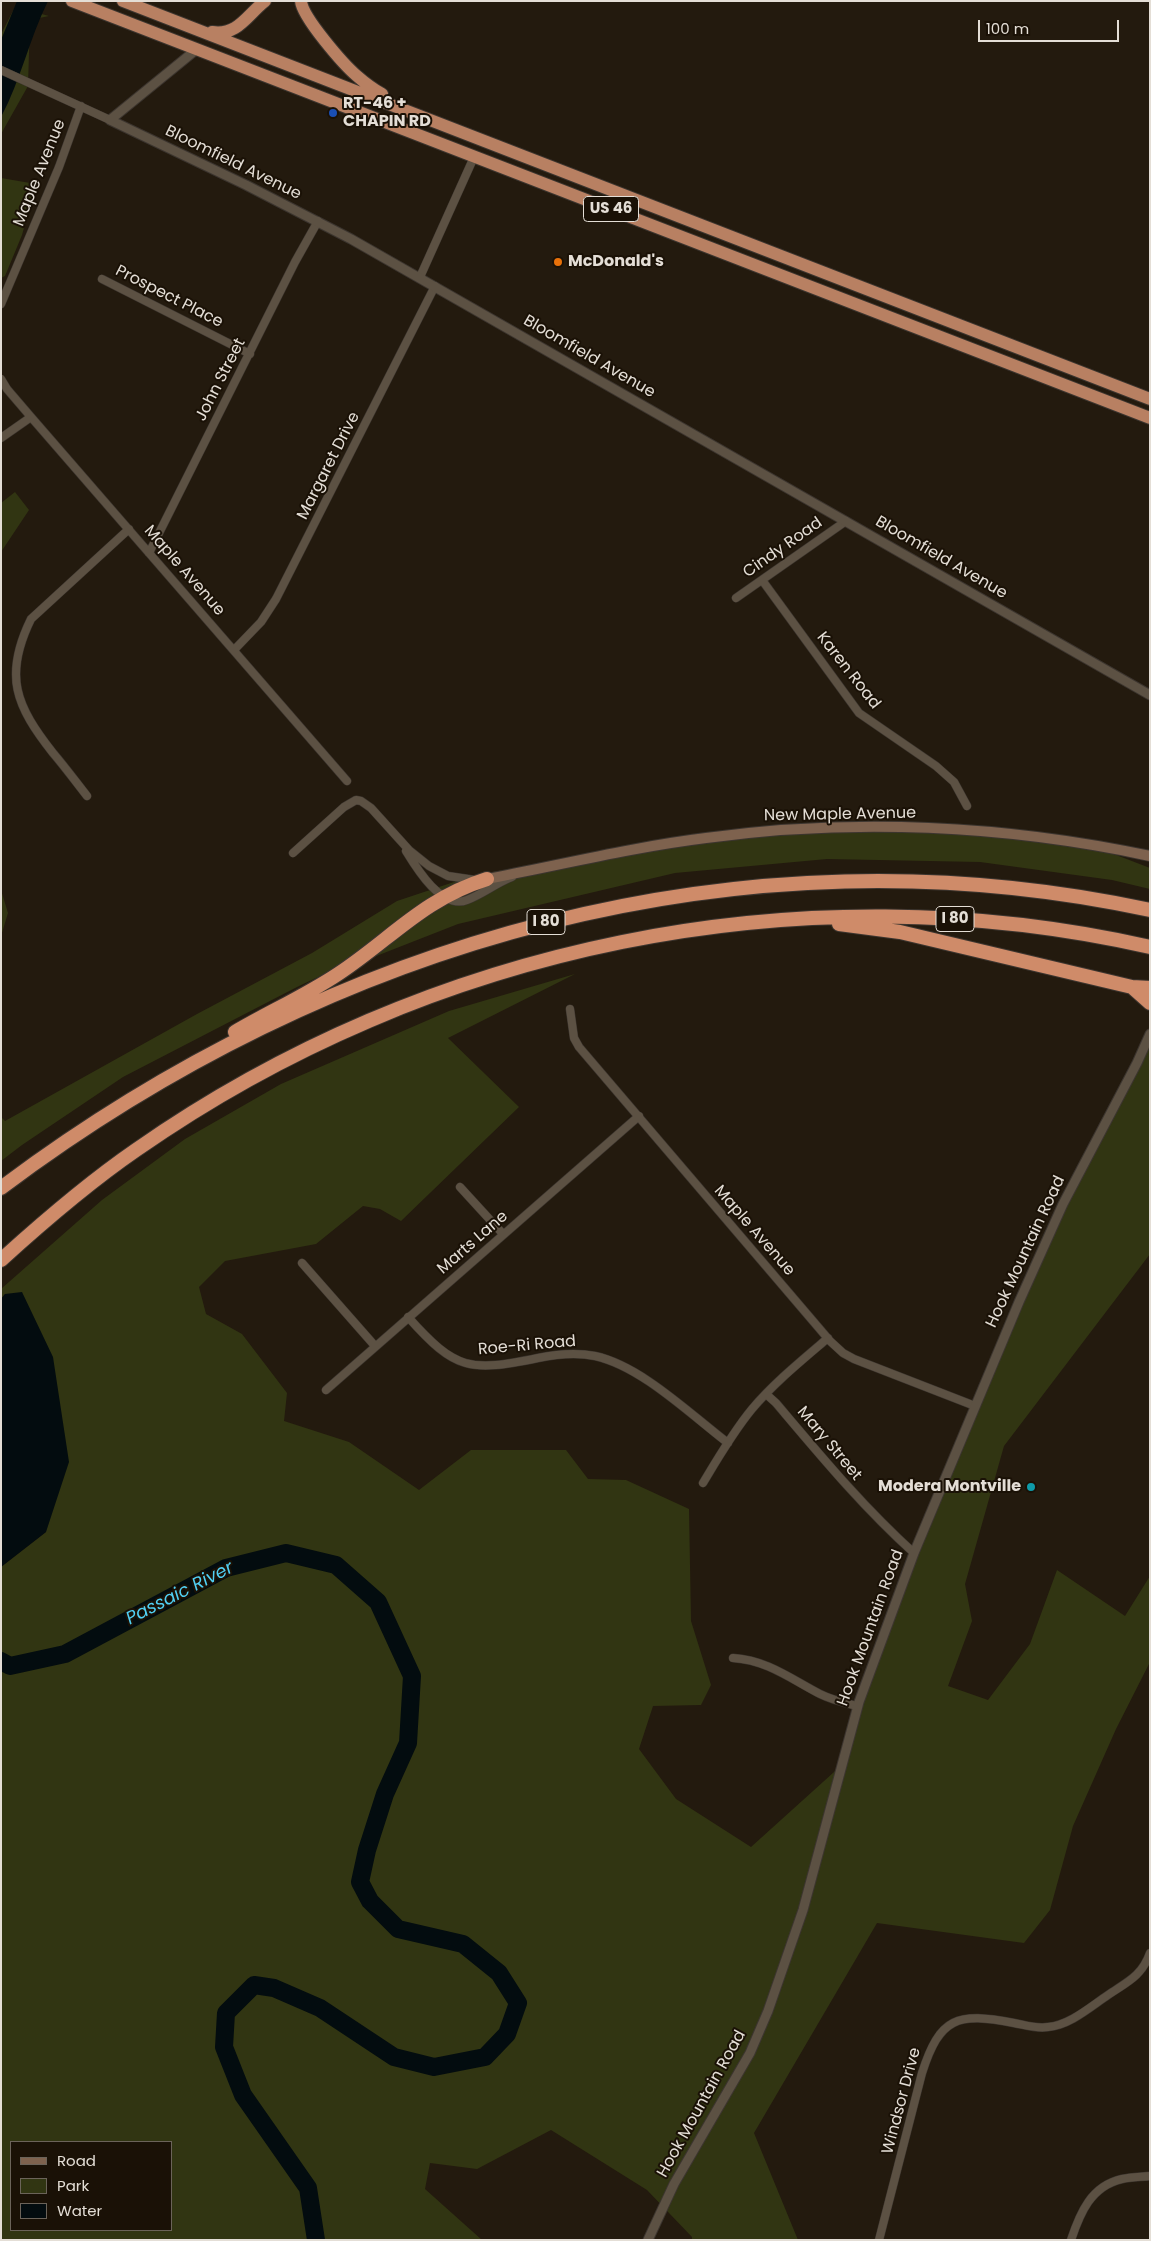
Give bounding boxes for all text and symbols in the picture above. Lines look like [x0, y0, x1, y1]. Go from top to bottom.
scale bar [981, 10, 1122, 42]
text: 100 m [986, 18, 1029, 39]
place label: RT-46 + CHAPIN RD [343, 94, 431, 132]
marker: RT-46 + CHAPIN RD [327, 107, 339, 119]
street label: Maple Avenue [10, 117, 70, 229]
street label: Bloomfield Avenue [162, 122, 304, 204]
road number: US 46 [584, 196, 638, 222]
place label: McDonald's [568, 252, 664, 272]
marker: McDonald's [552, 256, 564, 268]
street label: Prospect Place [112, 262, 226, 332]
street label: Bloomfield Avenue [520, 311, 658, 403]
street label: John Street [192, 335, 250, 425]
street label: Margaret Drive [294, 409, 364, 523]
street label: Bloomfield Avenue [872, 512, 1010, 604]
street label: Cindy Road [740, 514, 826, 582]
street label: Maple Avenue [139, 522, 229, 620]
street label: Karen Road [812, 629, 884, 713]
street label: New Maple Avenue [764, 804, 916, 826]
road number: I 80 [936, 906, 974, 932]
road number: I 80 [527, 910, 565, 934]
street label: Hook Mountain Road [982, 1173, 1070, 1331]
street label: Maple Avenue [709, 1182, 799, 1280]
street label: Marts Lane [434, 1207, 512, 1279]
street label: Roe-Ri Road [477, 1332, 577, 1360]
street label: Mary Street [792, 1403, 866, 1485]
place label: Modera Montville [878, 1477, 1021, 1497]
marker: Modera Montville [1025, 1481, 1037, 1493]
street label: Hook Mountain Road [834, 1547, 908, 1709]
water label: Passaic River [123, 1558, 237, 1630]
street label: Hook Mountain Road [654, 2027, 750, 2181]
street label: Windsor Drive [879, 2046, 925, 2156]
legend [10, 2141, 172, 2231]
text: Road [57, 2150, 96, 2171]
text: Park [57, 2175, 89, 2196]
text: Water [57, 2200, 102, 2221]

